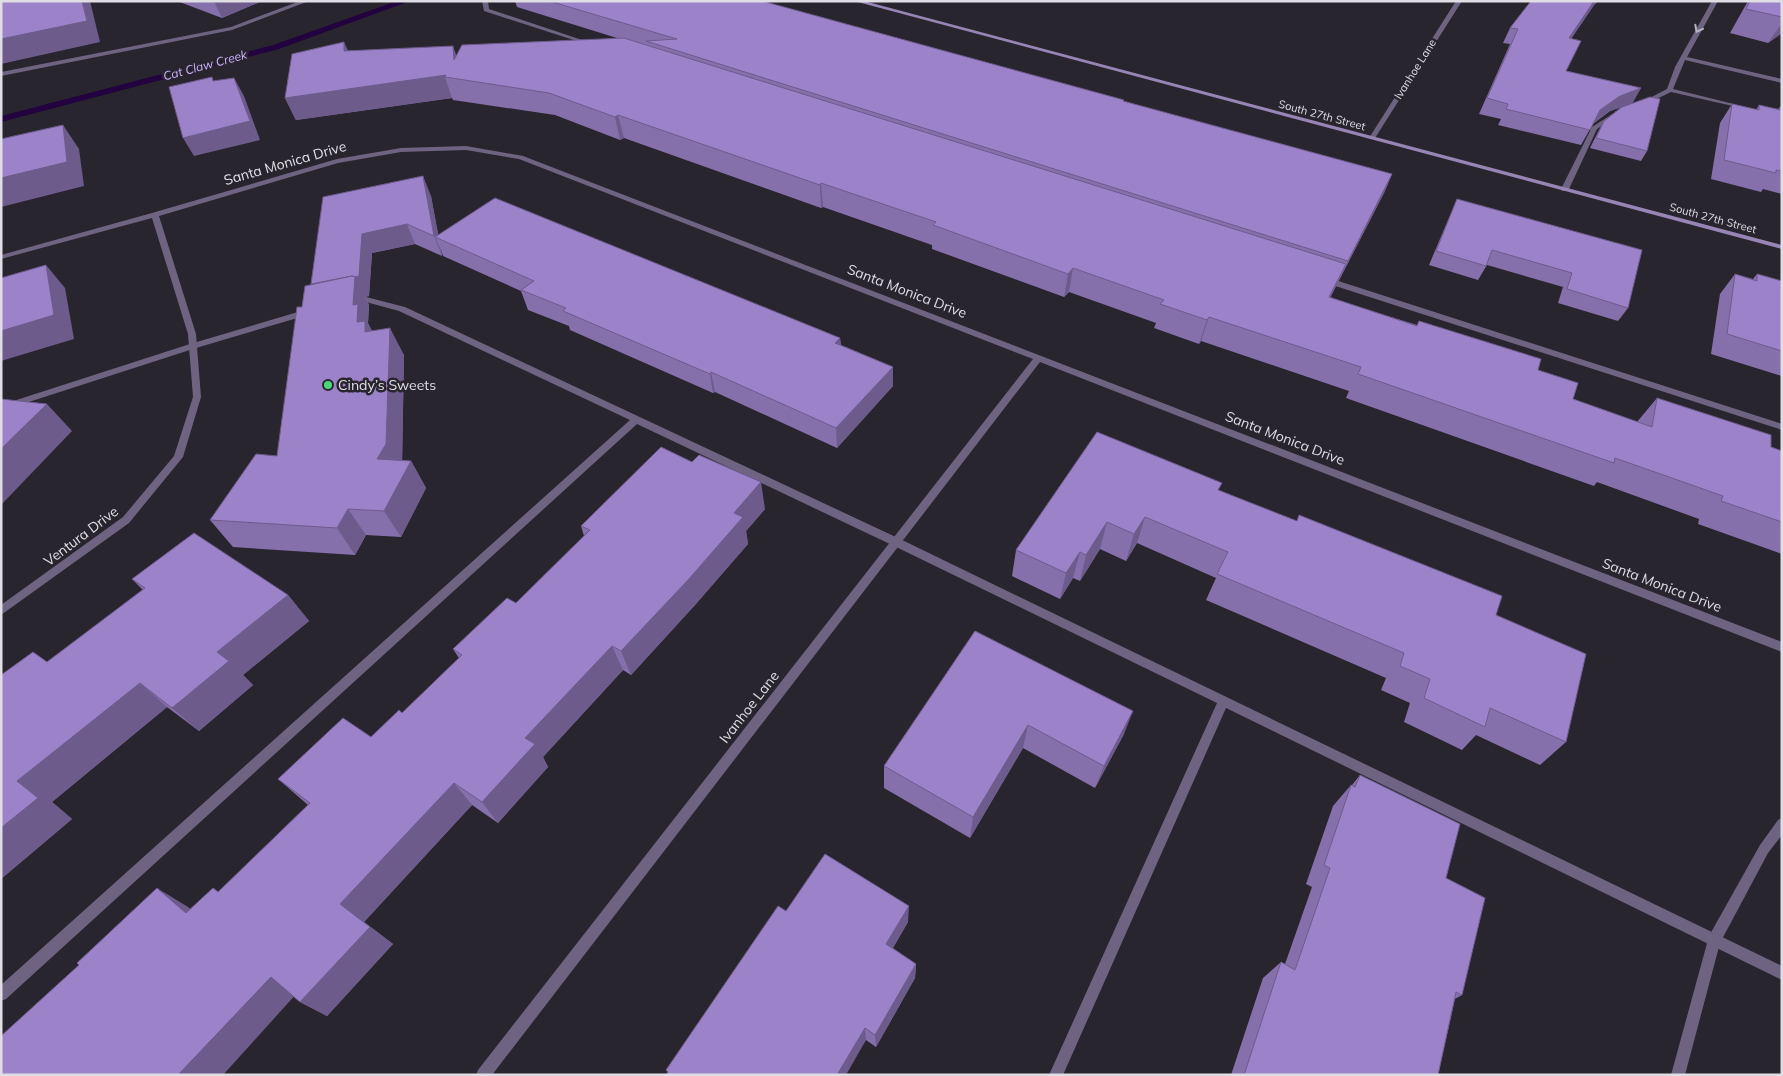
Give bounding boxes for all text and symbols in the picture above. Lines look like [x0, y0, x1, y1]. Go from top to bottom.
one-way arrow [1694, 24, 1704, 33]
street label: Ivanhoe Lane [1391, 36, 1439, 102]
water label: Cat Claw Creek [162, 46, 249, 83]
street label: South 27th Street [1277, 97, 1367, 133]
street label: Santa Monica Drive [222, 137, 348, 189]
street label: South 27th Street [1668, 200, 1758, 236]
street label: Santa Monica Drive [845, 260, 969, 322]
place label: Cindy’s Sweets [338, 376, 436, 394]
marker: Cindy’s Sweets [322, 379, 334, 391]
street label: Santa Monica Drive [1223, 407, 1347, 469]
street label: Ventura Drive [40, 502, 122, 570]
street label: Santa Monica Drive [1600, 554, 1724, 616]
street label: Ivanhoe Lane [715, 667, 783, 747]

